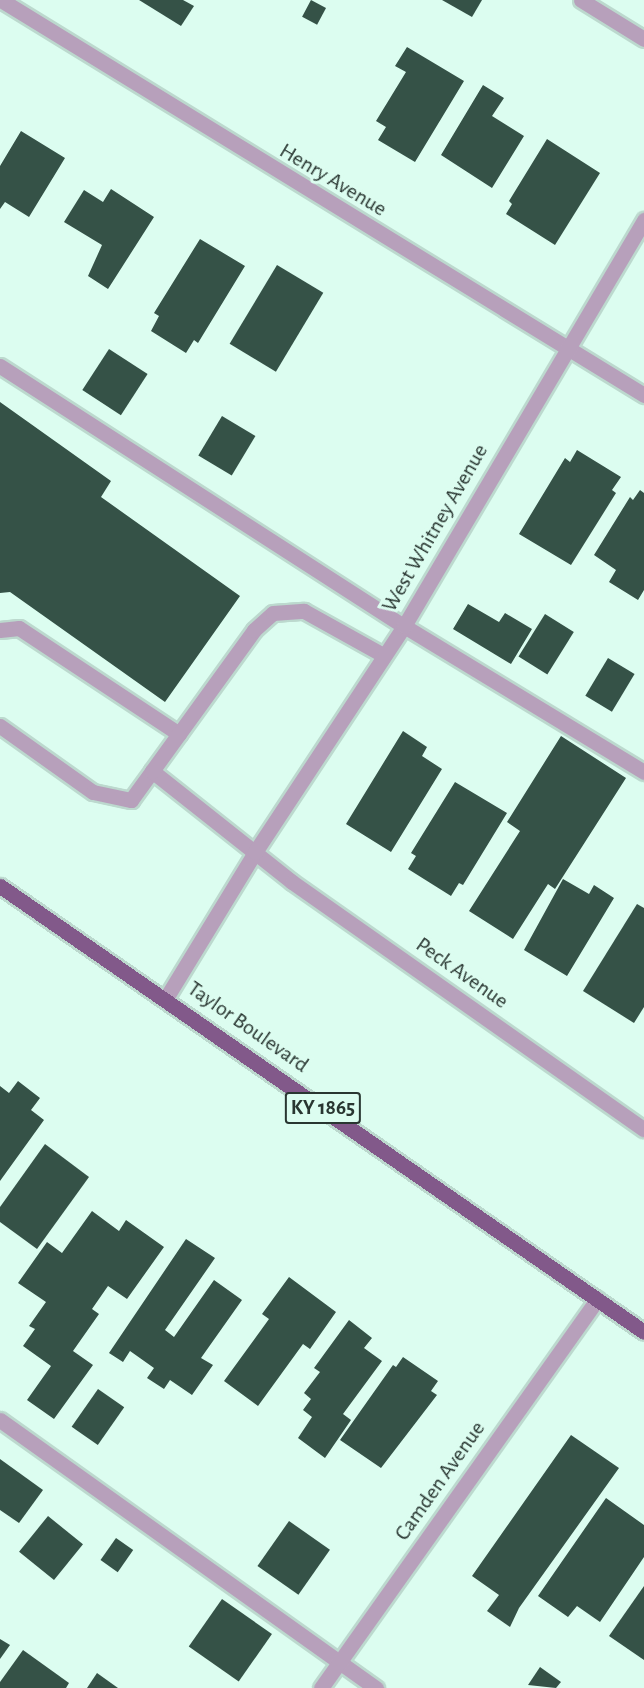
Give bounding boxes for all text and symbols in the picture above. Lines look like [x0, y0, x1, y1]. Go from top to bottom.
street label: Henry Avenue [275, 138, 391, 222]
street label: West Whitney Avenue [376, 439, 494, 617]
street label: Peck Avenue [411, 932, 513, 1014]
street label: Taylor Boulevard [182, 975, 314, 1079]
road number: KY 1865 [284, 1090, 362, 1126]
street label: Camden Avenue [389, 1416, 491, 1546]

